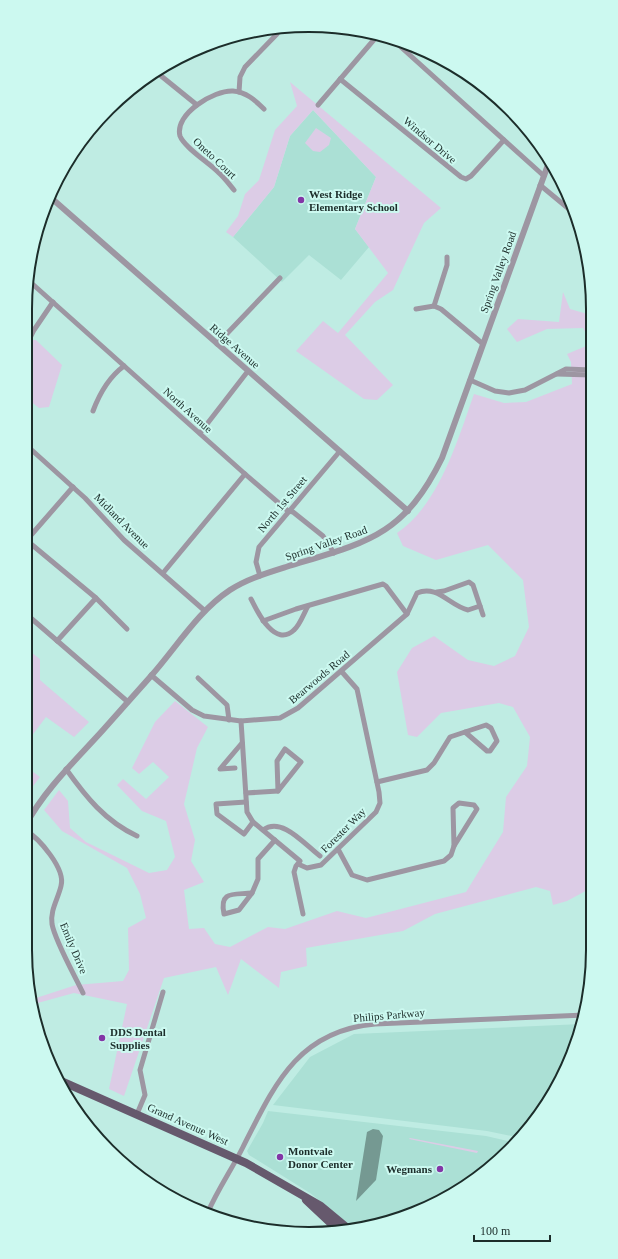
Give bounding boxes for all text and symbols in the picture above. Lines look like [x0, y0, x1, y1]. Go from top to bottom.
street label: Windsor Drive [401, 114, 459, 166]
street label: Oneto Court [191, 135, 239, 181]
place label: West Ridge Elementary School [309, 188, 398, 213]
marker: West Ridge Elementary School [296, 195, 306, 205]
street label: Spring Valley Road [478, 229, 519, 314]
street label: Ridge Avenue [208, 321, 262, 371]
street label: North Avenue [161, 385, 215, 435]
street label: North 1st Street [255, 473, 309, 535]
street label: Midland Avenue [92, 491, 152, 551]
street label: Spring Valley Road [283, 523, 369, 563]
street label: Bearwoods Road [286, 648, 352, 706]
street label: Forester Way [318, 805, 368, 855]
street label: Emily Drive [58, 920, 90, 976]
street label: Philips Parkway [353, 1006, 426, 1024]
place label: DDS Dental Supplies [110, 1026, 166, 1051]
marker: DDS Dental Supplies [97, 1033, 107, 1043]
street label: Grand Avenue West [146, 1101, 230, 1147]
place label: Montvale Donor Center [288, 1145, 353, 1170]
marker: Montvale Donor Center [275, 1152, 285, 1162]
place label: Wegmans [386, 1163, 433, 1175]
marker: Wegmans [435, 1164, 445, 1174]
scale bar [474, 1217, 550, 1243]
text: 100 m [480, 1224, 511, 1238]

